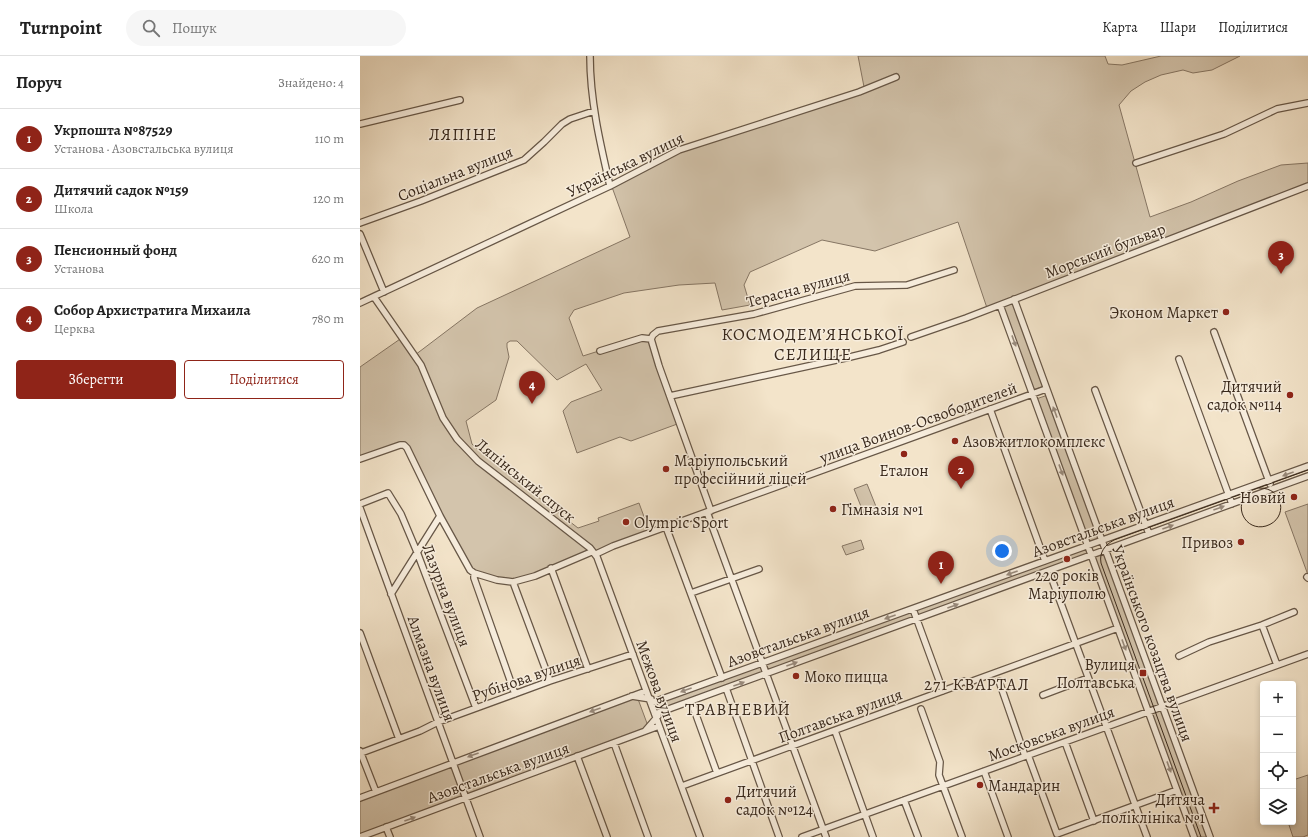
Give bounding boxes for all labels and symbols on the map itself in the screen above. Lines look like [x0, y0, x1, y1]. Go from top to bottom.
district label: ЛЯПІНЕ [429, 123, 497, 146]
street label: Українська вулиця [563, 127, 688, 203]
street label: Соціальна вулиця [395, 141, 516, 207]
street label: Морський бульвар [1042, 218, 1169, 284]
pin: 3 [1268, 241, 1294, 274]
street label: Терасна вулиця [744, 264, 853, 313]
place label: Эконом Маркет [1109, 302, 1218, 324]
marker: Эконом Маркет [1221, 307, 1231, 317]
district label: КОСМОДЕМ’ЯНСЬКОЇ СЕЛИЩЕ [721, 323, 905, 366]
one-way arrow [1011, 336, 1017, 348]
pin: 4 [519, 371, 545, 404]
place label: Дитячий садок №114 [1207, 376, 1282, 416]
street label: улица Воинов-Освободителей [816, 377, 1020, 469]
marker: Дитячий садок №114 [1285, 390, 1295, 400]
one-way arrow [1052, 406, 1058, 418]
place label: Азовжитлокомплекс [962, 431, 1106, 453]
street label: Ляпінський спуск [470, 433, 580, 528]
marker: Азовжитлокомплекс [950, 436, 960, 446]
marker: Еталон [899, 449, 909, 459]
place label: Маріупольський професійний ліцей [674, 450, 807, 490]
pin: 2 [948, 456, 974, 489]
place label: Еталон [879, 460, 929, 482]
marker: Маріупольський професійний ліцей [661, 464, 671, 474]
one-way arrow [1058, 464, 1064, 476]
one-way arrow [1282, 471, 1294, 477]
place label: Новий [1240, 487, 1286, 509]
street label: Азовстальська вулиця [1028, 491, 1178, 563]
marker: Новий [1289, 492, 1299, 502]
place label: Гімназія №1 [841, 499, 924, 521]
marker: Гімназія №1 [828, 504, 838, 514]
one-way arrow [1214, 505, 1226, 511]
place label: Olympic Sport [634, 512, 729, 534]
marker: Olympic Sport [621, 517, 631, 527]
one-way arrow [1162, 524, 1174, 530]
place label: Привоз [1181, 532, 1233, 554]
marker: Привоз [1236, 537, 1246, 547]
street label: Лазурна вулиця [416, 541, 476, 650]
your location [992, 541, 1012, 561]
street label: Українського козацтва вулиця [1106, 542, 1198, 745]
pin: 1 [928, 551, 954, 584]
marker: 220 років Маріуполю [1062, 554, 1072, 564]
place label: 220 років Маріуполю [1028, 565, 1106, 605]
one-way arrow [1005, 570, 1017, 576]
street label: Азовстальська вулиця [723, 601, 873, 673]
one-way arrow [947, 602, 959, 608]
street label: Алмазна вулиця [401, 612, 460, 724]
one-way arrow [883, 614, 895, 620]
street label: Межова вулиця [630, 637, 688, 746]
one-way arrow [1122, 639, 1128, 651]
street label: Рубінова вулиця [469, 649, 584, 707]
place label: Вулиця Полтавська [1057, 654, 1136, 694]
one-way arrow [787, 661, 799, 667]
place label: Моко пицца [804, 666, 889, 688]
marker: Вулиця Полтавська [1138, 668, 1148, 678]
marker: Моко пицца [791, 671, 801, 681]
district label: 271 КВАРТАЛ [924, 673, 1030, 696]
one-way arrow [733, 680, 745, 686]
street label: Полтавська вулиця [775, 683, 906, 749]
one-way arrow [680, 688, 692, 694]
district label: ТРАВНЕВИЙ [685, 698, 791, 721]
street label: Московська вулиця [985, 701, 1118, 767]
one-way arrow [589, 708, 601, 714]
street label: Азовстальська вулиця [423, 737, 573, 809]
one-way arrow [467, 753, 479, 759]
one-way arrow [1166, 761, 1172, 773]
place label: Мандарин [988, 775, 1060, 797]
marker: Мандарин [975, 780, 985, 790]
place label: Дитячий садок №124 [736, 781, 813, 821]
place label: Дитяча поліклініка №1 [1102, 789, 1206, 829]
marker: Дитячий садок №124 [723, 795, 733, 805]
marker: Дитяча поліклініка №1 [1208, 802, 1220, 814]
one-way arrow [404, 815, 416, 821]

